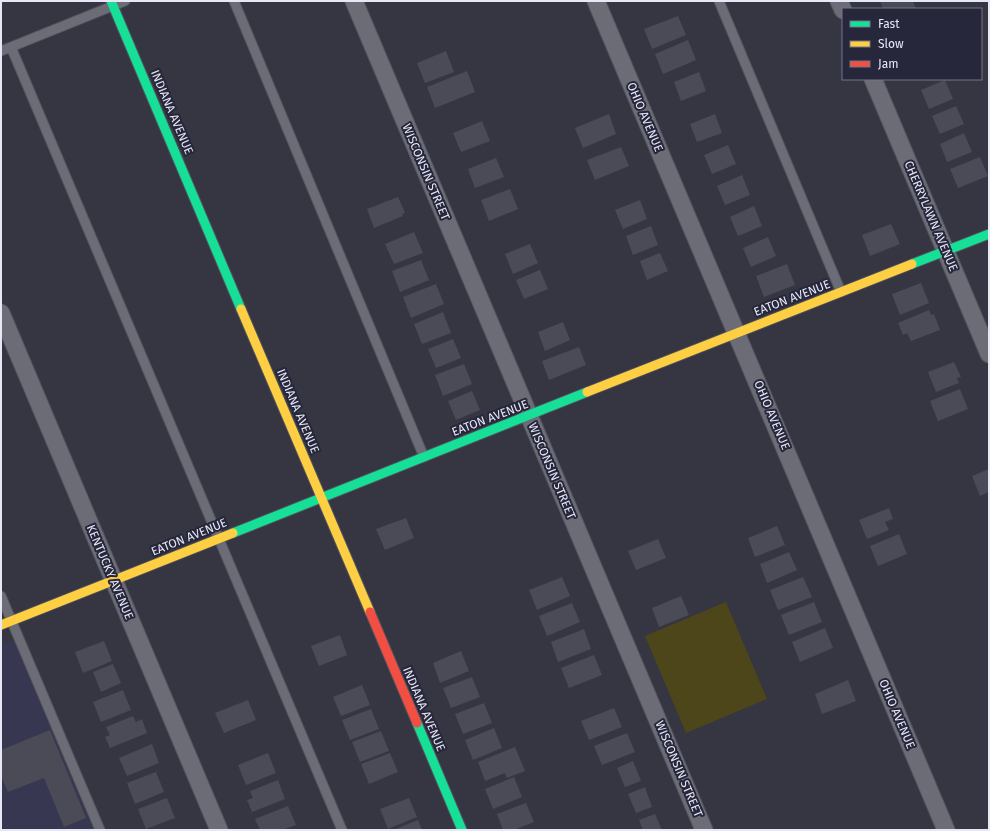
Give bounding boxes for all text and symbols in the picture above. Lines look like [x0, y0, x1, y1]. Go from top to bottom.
legend [842, 8, 982, 80]
text: Fast [878, 17, 900, 31]
text: Slow [878, 37, 904, 51]
text: Jam [878, 57, 898, 71]
street label: INDIANA AVENUE [148, 68, 196, 156]
street label: OHIO AVENUE [624, 80, 666, 154]
street label: WISCONSIN STREET [399, 122, 453, 223]
street label: CHERRYLAWN AVENUE [901, 159, 961, 273]
street label: EATON AVENUE [752, 277, 832, 319]
street label: INDIANA AVENUE [274, 367, 322, 455]
street label: OHIO AVENUE [751, 378, 793, 452]
street label: EATON AVENUE [450, 397, 530, 439]
street label: WISCONSIN STREET [525, 421, 579, 522]
street label: EATON AVENUE [149, 515, 229, 559]
street label: KENTUCKY AVENUE [84, 522, 136, 622]
street label: INDIANA AVENUE [400, 665, 448, 753]
street label: OHIO AVENUE [876, 677, 918, 751]
street label: WISCONSIN STREET [652, 719, 706, 820]

